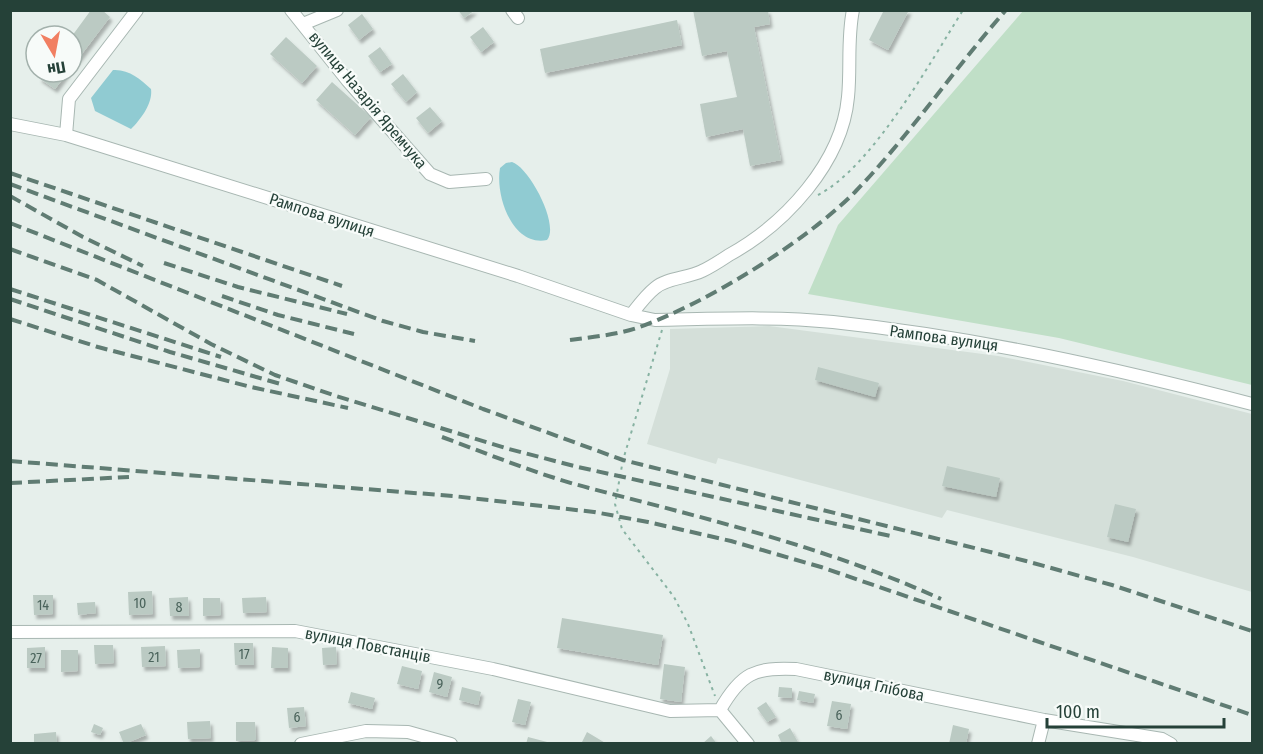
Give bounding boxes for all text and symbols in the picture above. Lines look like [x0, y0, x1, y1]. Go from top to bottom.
north arrow [24, 24, 84, 84]
street label: вулиця Назарія Яремчука [305, 28, 431, 173]
text: Пн [46, 57, 67, 79]
street label: Рампова вулиця [267, 189, 377, 241]
street label: Рампова вулиця [888, 321, 1000, 355]
house number: 10 [134, 595, 146, 612]
house number: 14 [37, 597, 49, 614]
house number: 8 [176, 599, 183, 616]
street label: вулиця Повстанців [304, 624, 432, 666]
house number: 17 [238, 646, 250, 663]
house number: 21 [148, 649, 160, 666]
house number: 27 [30, 650, 42, 667]
street label: вулиця Глібова [822, 665, 926, 705]
house number: 9 [437, 676, 444, 693]
scale bar [1047, 691, 1224, 729]
text: 100 m [1056, 701, 1100, 723]
house number: 6 [836, 707, 843, 724]
house number: 6 [294, 709, 301, 726]

